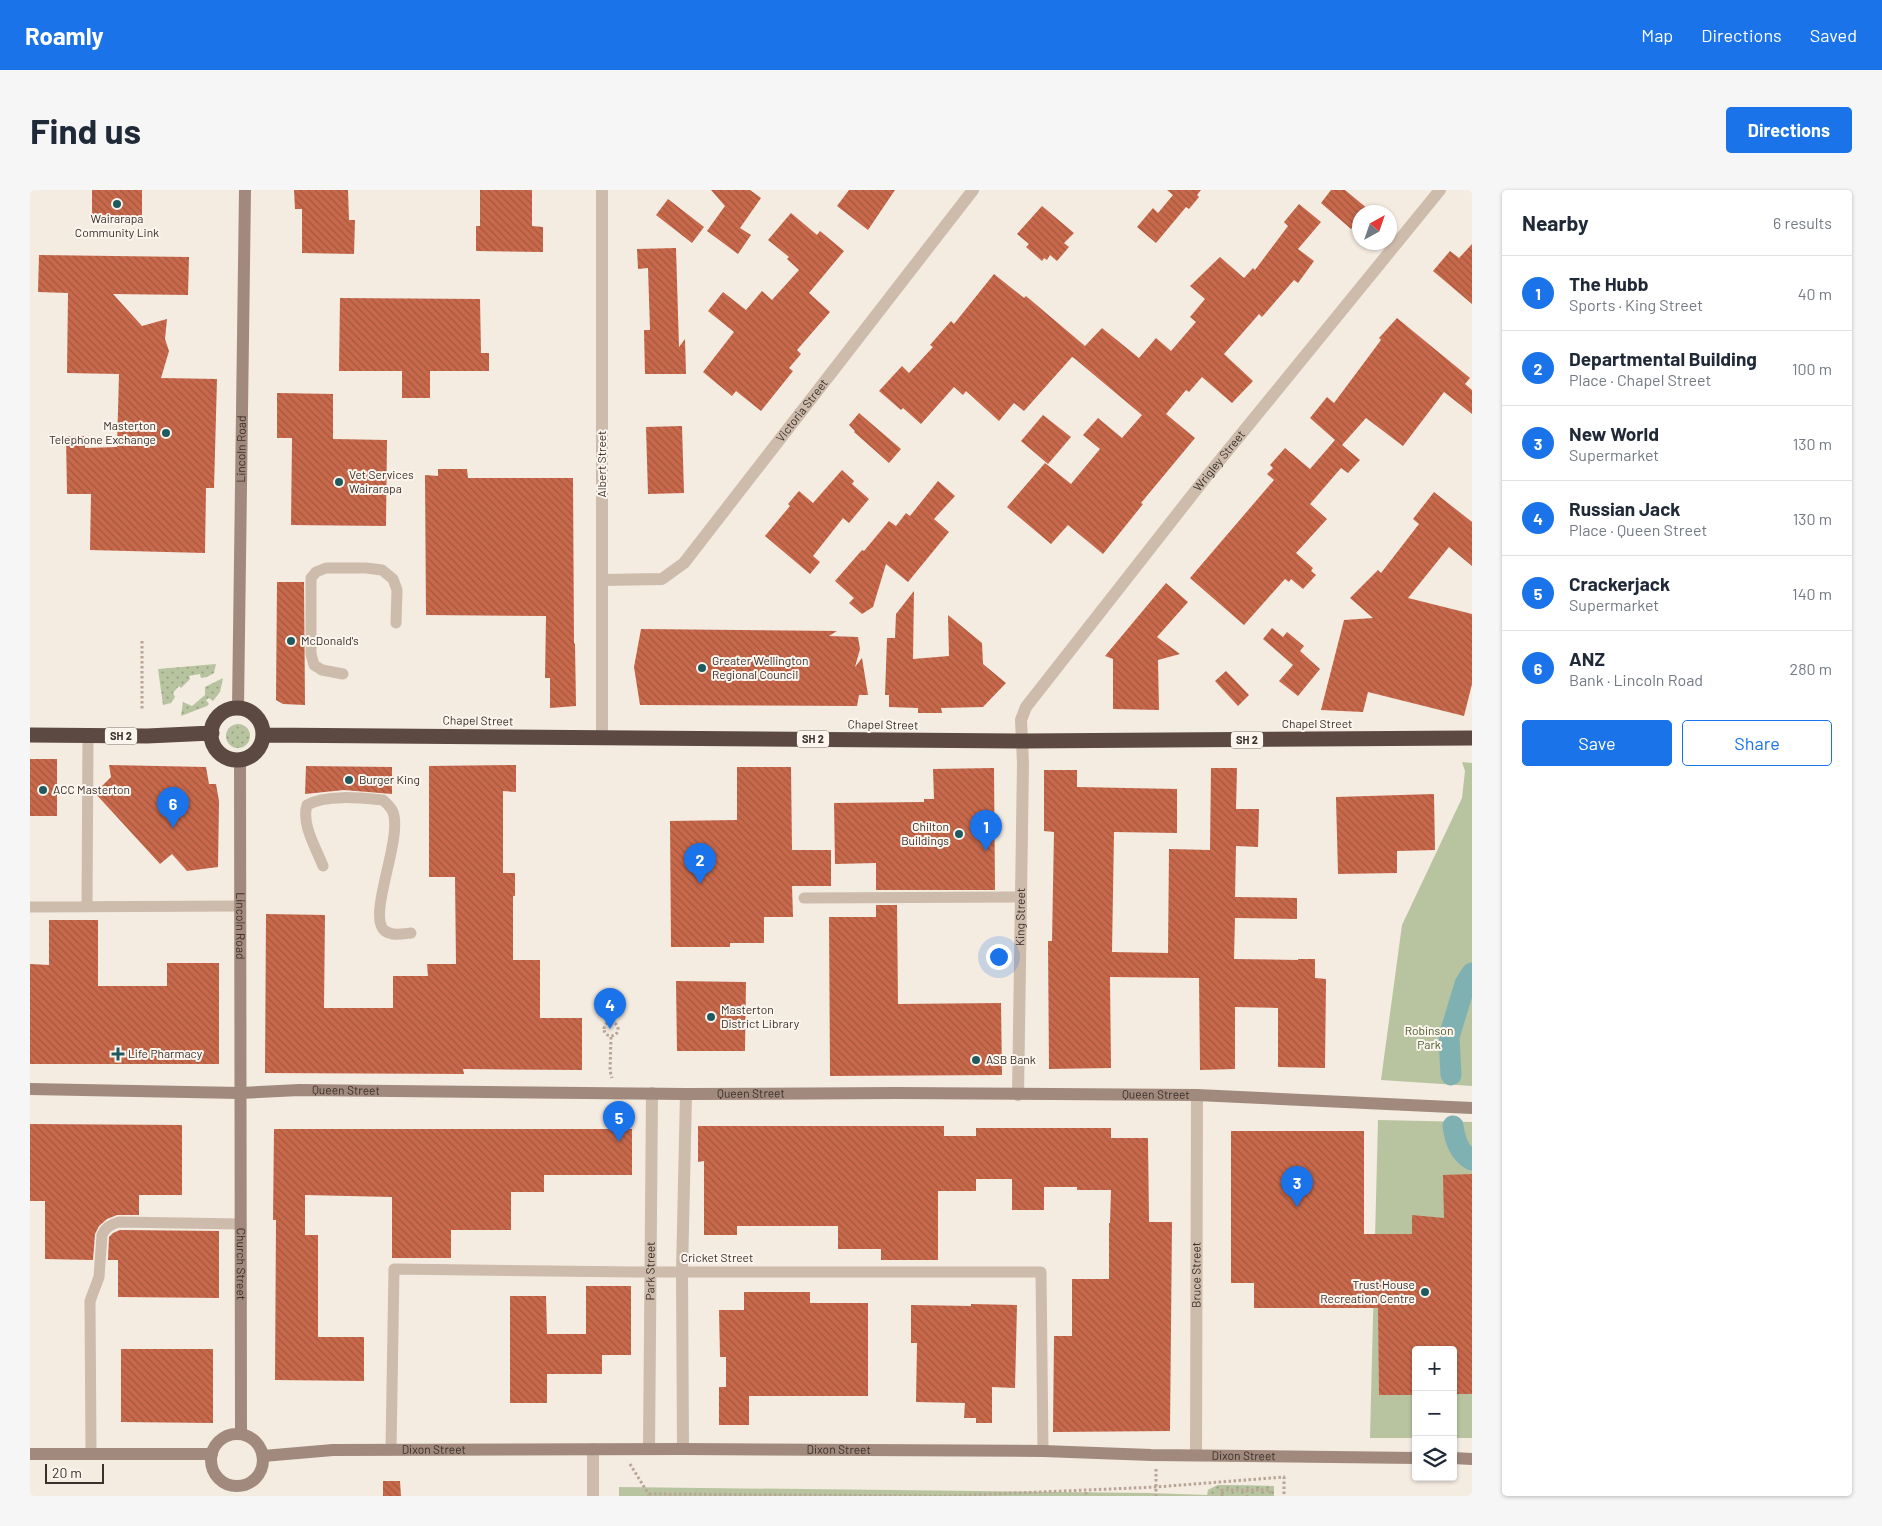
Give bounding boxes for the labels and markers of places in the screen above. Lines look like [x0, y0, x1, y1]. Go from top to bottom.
marker: Wairarapa Community Link [111, 198, 123, 210]
place label: Wairarapa Community Link [75, 211, 159, 239]
place label: Masterton Telephone Exchange [49, 418, 156, 446]
marker: Masterton Telephone Exchange [160, 427, 172, 439]
place label: Vet Services Wairarapa [349, 467, 414, 495]
marker: Vet Services Wairarapa [333, 476, 345, 488]
place label: McDonald's [301, 633, 359, 647]
marker: McDonald's [285, 635, 297, 647]
place label: Greater Wellington Regional Council [712, 653, 808, 681]
marker: Greater Wellington Regional Council [696, 662, 708, 674]
place label: Burger King [359, 772, 420, 786]
marker: Burger King [343, 774, 355, 786]
place label: ACC Masterton [53, 782, 130, 796]
marker: ACC Masterton [37, 784, 49, 796]
pin: 6 [157, 787, 189, 828]
pin: 1 [970, 810, 1002, 851]
place label: Chilton Buildings [901, 819, 949, 847]
marker: Chilton Buildings [953, 828, 965, 840]
pin: 2 [684, 843, 716, 884]
pin: 4 [594, 988, 626, 1029]
place label: Masterton District Library [721, 1002, 800, 1030]
marker: Masterton District Library [705, 1011, 717, 1023]
place label: Life Pharmacy [128, 1046, 203, 1060]
marker: Life Pharmacy [112, 1048, 124, 1060]
place label: ASB Bank [986, 1052, 1036, 1066]
marker: ASB Bank [970, 1054, 982, 1066]
pin: 5 [603, 1101, 635, 1142]
pin: 3 [1281, 1166, 1313, 1207]
place label: Trust House Recreation Centre [1320, 1277, 1415, 1305]
marker: Trust House Recreation Centre [1419, 1286, 1431, 1298]

